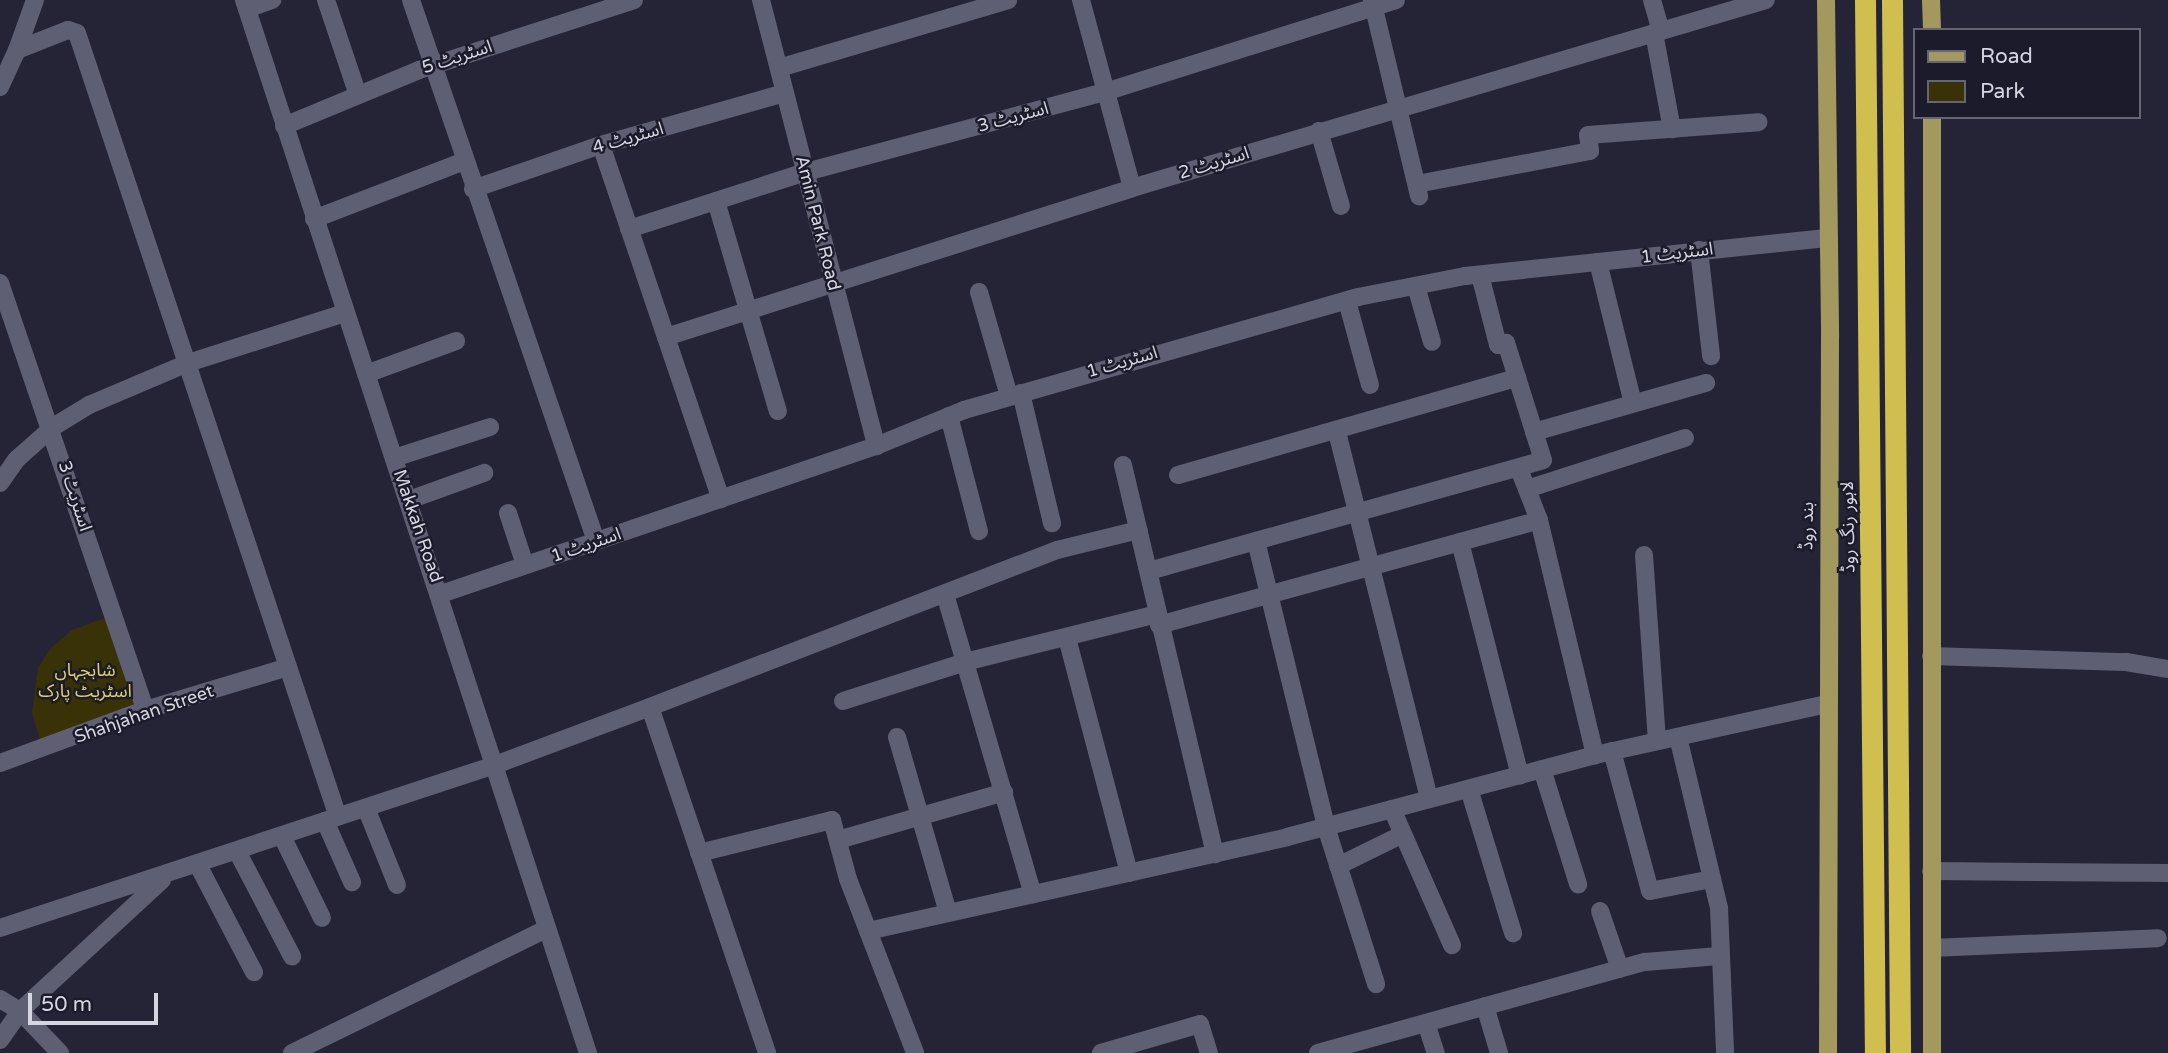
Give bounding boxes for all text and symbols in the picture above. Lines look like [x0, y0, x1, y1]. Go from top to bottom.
legend [1912, 28, 2140, 119]
street label: اسٹریٹ 5 [419, 35, 495, 79]
text: Road [1980, 44, 2033, 69]
text: Park [1980, 79, 2025, 104]
street label: اسٹریٹ 3 [975, 97, 1051, 137]
street label: اسٹریٹ 4 [590, 118, 666, 158]
street label: اسٹریٹ 2 [1176, 142, 1252, 184]
street label: Amin Park Road [791, 153, 845, 293]
street label: اسٹریٹ 1 [1640, 238, 1714, 268]
street label: اسٹریٹ 1 [1084, 342, 1160, 382]
street label: اسٹریٹ 3 [53, 458, 97, 534]
street label: Makkah Road [389, 467, 447, 585]
street label: لاہور رنگ روڈ [1836, 481, 1860, 573]
street label: بند روڈ [1796, 502, 1818, 550]
street label: اسٹریٹ 1 [548, 523, 624, 567]
park label: شاہجہاں اسٹریٹ پارک [38, 660, 132, 702]
street label: Shahjahan Street [72, 680, 216, 748]
scale bar [32, 979, 161, 1023]
text: 50 m [41, 992, 92, 1017]

